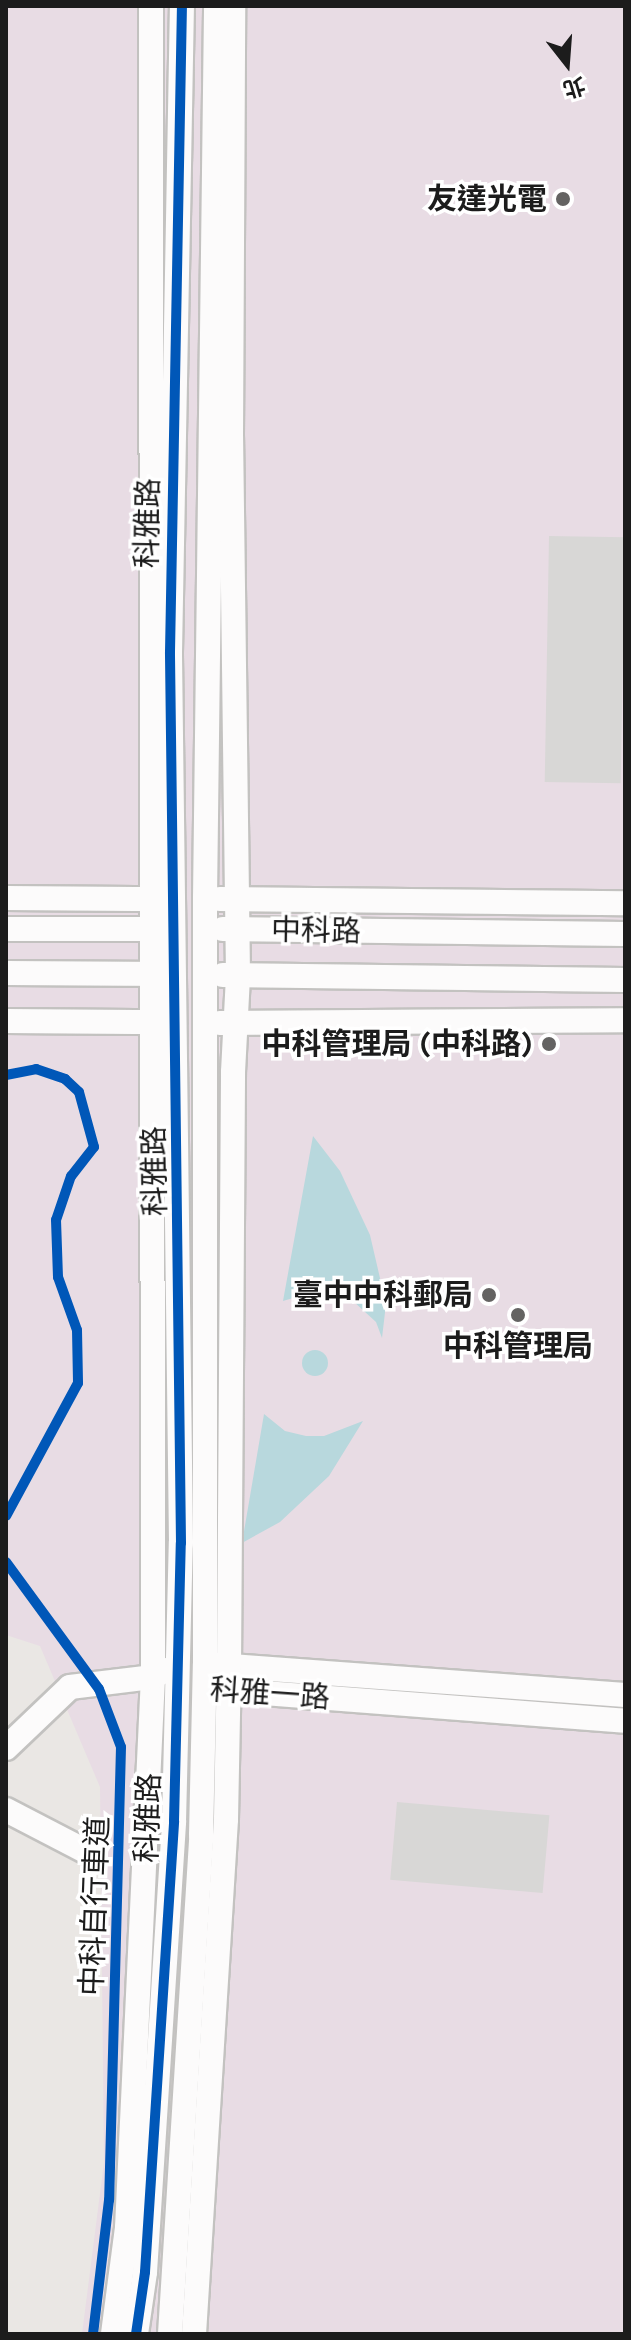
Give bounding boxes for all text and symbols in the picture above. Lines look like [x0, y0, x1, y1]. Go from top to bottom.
north arrow [527, 24, 607, 104]
text: 北 [560, 71, 588, 103]
place label: 友達光電 [427, 181, 547, 217]
marker: 友達光電 [554, 190, 572, 208]
street label: 科雅路 [129, 478, 167, 568]
street label: 中科路 [271, 912, 361, 950]
place label: 中科管理局 (中科路) [261, 1026, 533, 1062]
marker: 中科管理局 (中科路) [540, 1035, 558, 1053]
street label: 科雅路 [136, 1126, 174, 1216]
place label: 臺中中科郵局 [293, 1277, 473, 1313]
marker: 臺中中科郵局 [480, 1286, 498, 1304]
marker: 中科管理局 [509, 1306, 527, 1324]
place label: 中科管理局 [443, 1328, 593, 1364]
street label: 科雅一路 [209, 1672, 331, 1716]
street label: 科雅路 [128, 1772, 168, 1864]
street label: 中科自行車道 [74, 1815, 116, 1997]

